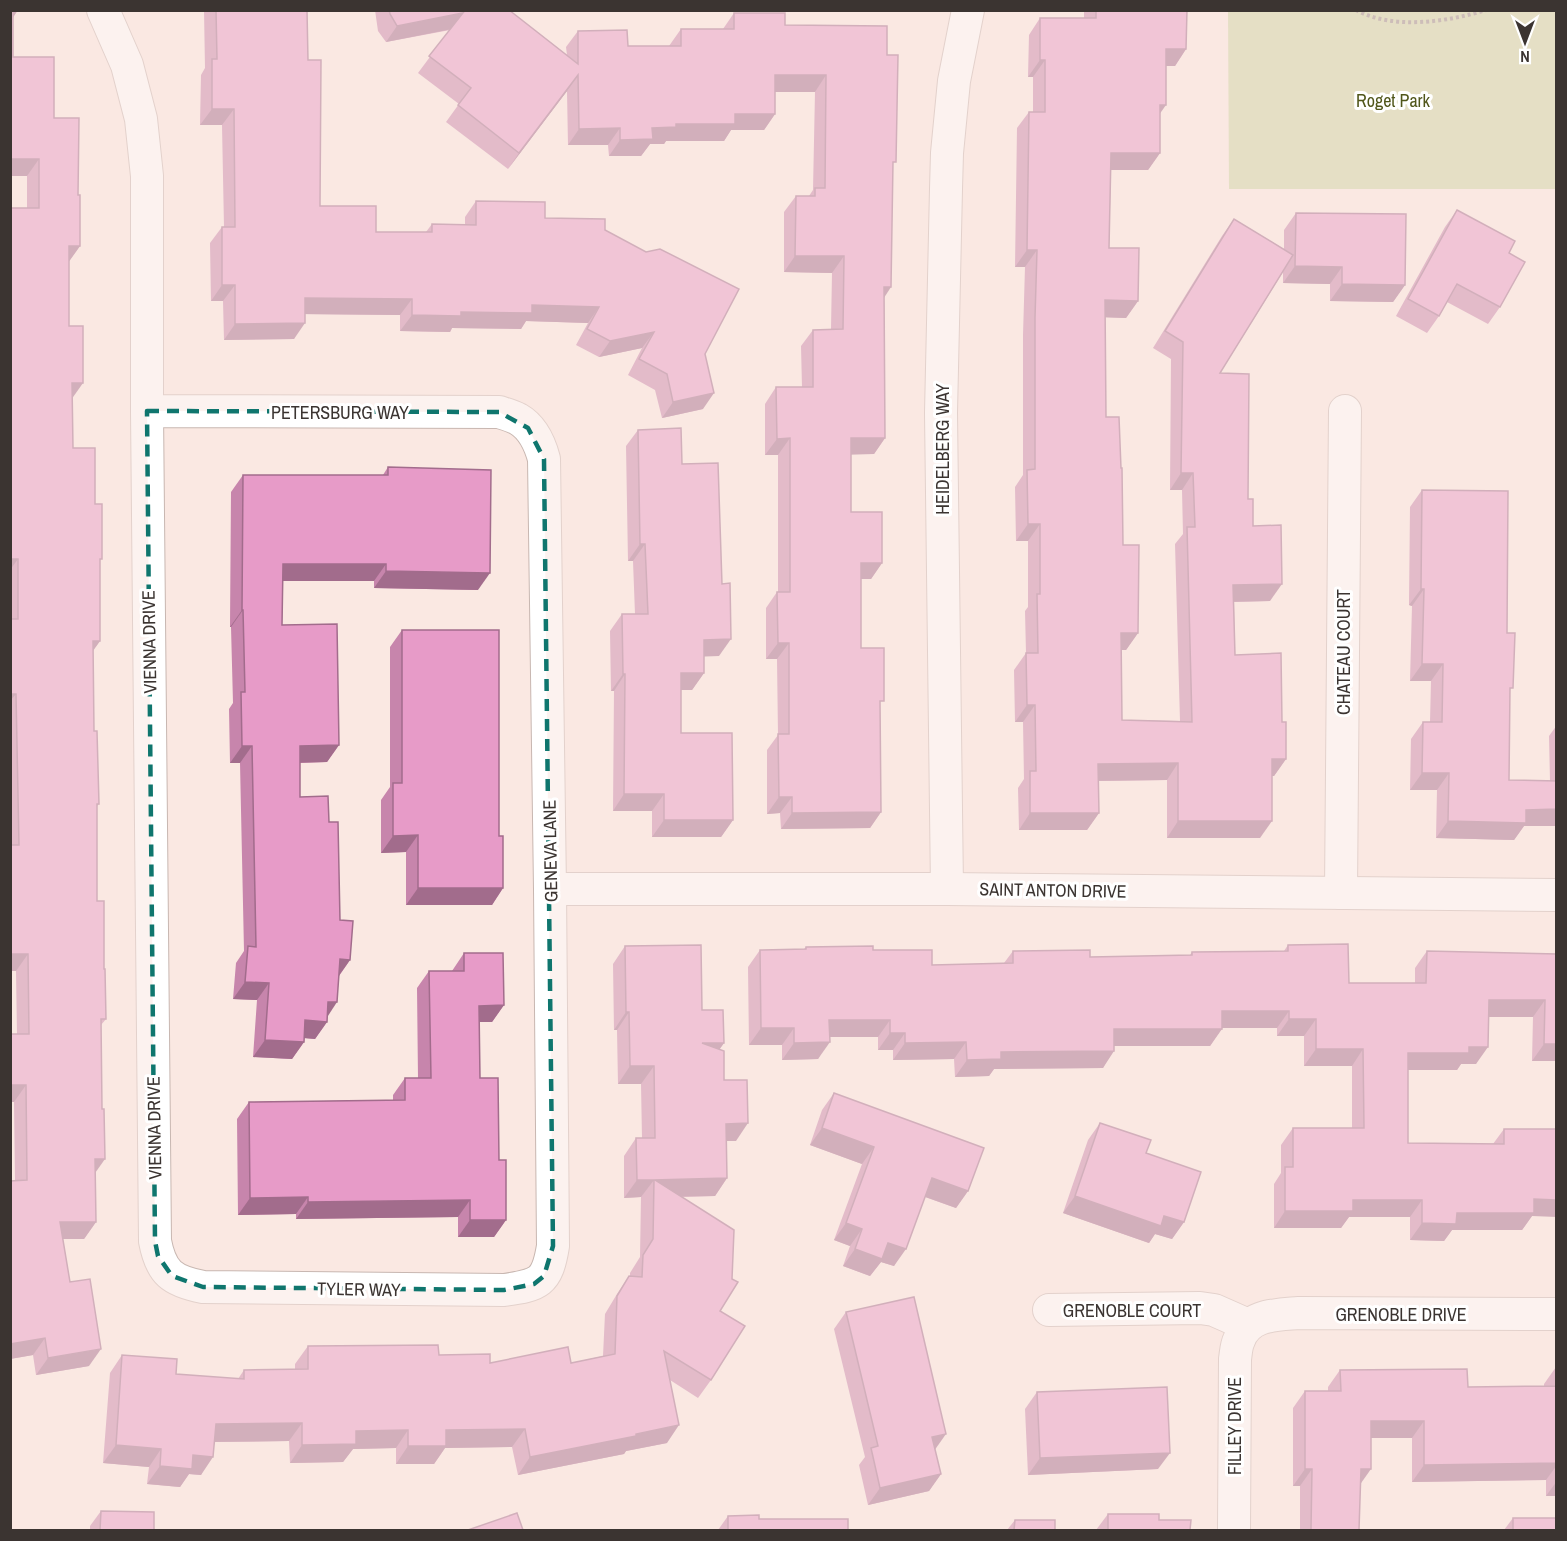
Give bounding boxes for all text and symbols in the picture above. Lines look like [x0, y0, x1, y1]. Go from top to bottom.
north arrow [1495, 12, 1555, 72]
text: N [1520, 46, 1530, 68]
park label: Roget Park [1356, 88, 1431, 113]
street label: HEIDELBERG WAY [930, 383, 955, 515]
street label: PETERSBURG WAY [271, 400, 409, 425]
street label: CHATEAU COURT [1331, 589, 1356, 715]
street label: VIENNA DRIVE [136, 590, 162, 694]
street label: GENEVA LANE [537, 800, 563, 902]
street label: SAINT ANTON DRIVE [979, 876, 1127, 904]
street label: VIENNA DRIVE [141, 1076, 167, 1180]
street label: TYLER WAY [317, 1276, 401, 1302]
street label: GRENOBLE COURT [1063, 1298, 1201, 1323]
street label: GRENOBLE DRIVE [1335, 1302, 1467, 1327]
street label: FILLEY DRIVE [1222, 1377, 1247, 1475]

